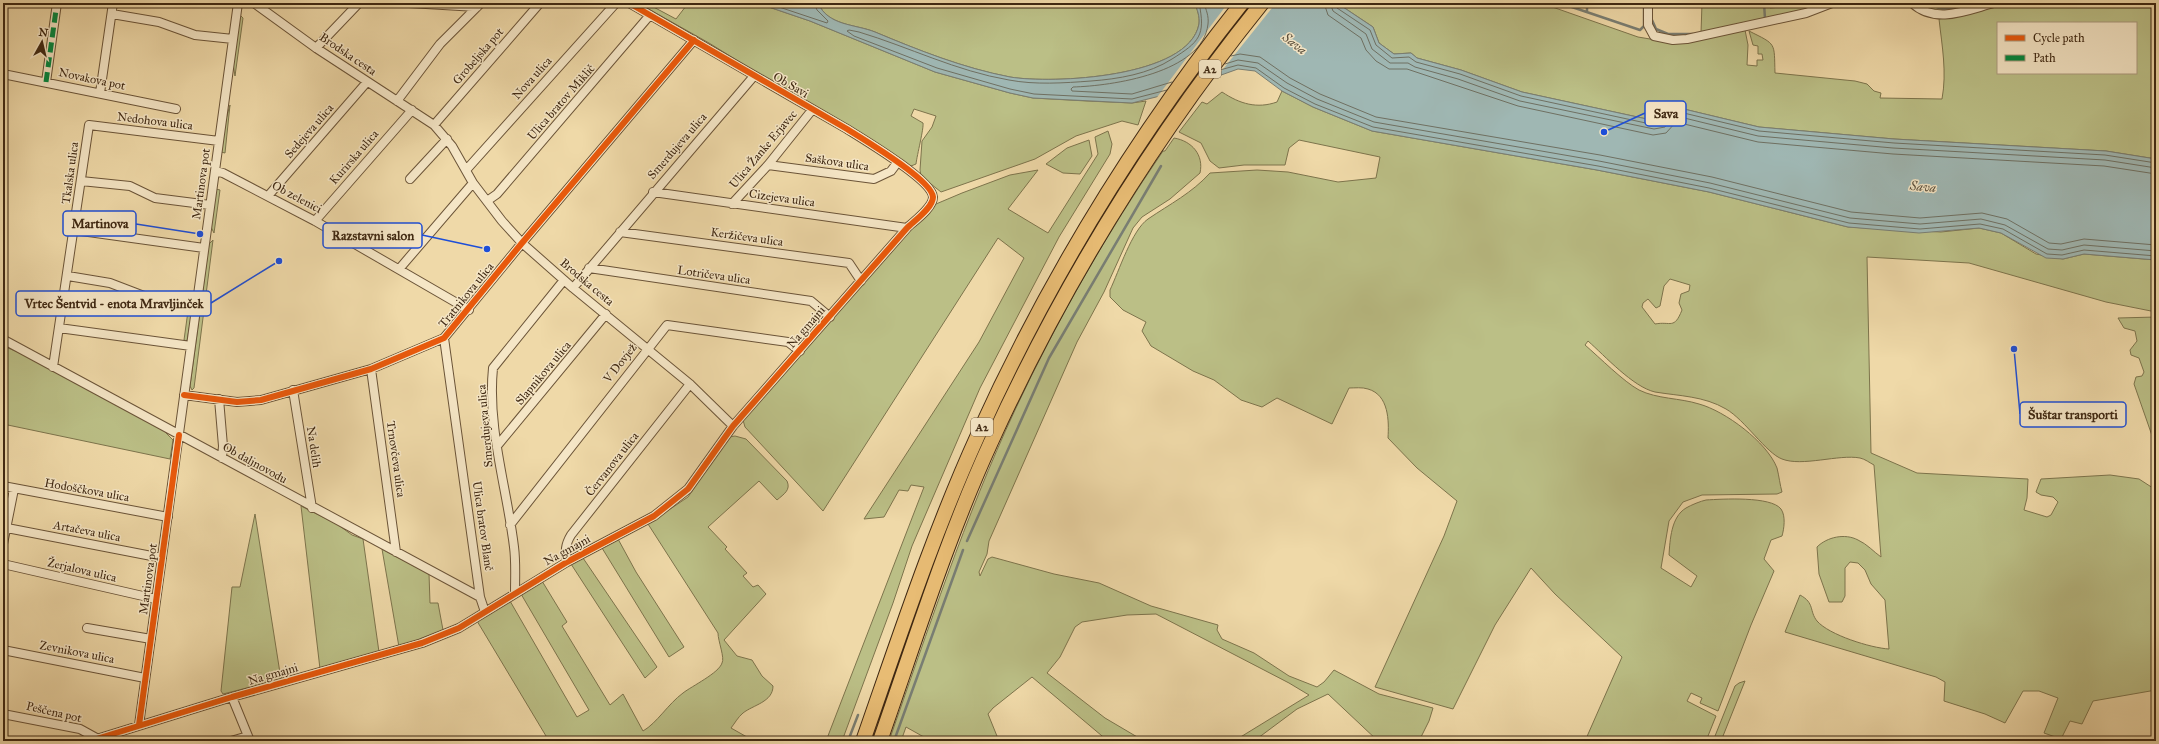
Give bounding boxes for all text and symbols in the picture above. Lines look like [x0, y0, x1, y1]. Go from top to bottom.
north arrow [22, 22, 62, 62]
legend [1997, 22, 2137, 74]
street label: Grobeljska pot [450, 24, 507, 87]
text: N [38, 26, 50, 40]
water label: Sava [1278, 29, 1310, 58]
street label: Brodska cesta [317, 30, 380, 79]
text: Cycle path [2033, 31, 2085, 45]
text: Path [2033, 51, 2056, 65]
street label: Nova ulica [509, 53, 555, 102]
road number: A2 [1199, 60, 1221, 78]
street label: Ulica bratov Miklič [524, 61, 598, 143]
street label: Novakova pot [57, 65, 127, 93]
street label: Ob Savi [771, 69, 812, 101]
street label: Sedejeva ulica [282, 100, 337, 161]
callout: Sava [1645, 101, 1686, 126]
street label: Ulica Žanke Erjavec [725, 106, 800, 191]
text: Sava [1654, 106, 1679, 122]
street label: Nedohova ulica [116, 109, 195, 133]
street label: Smerdujeva ulica [644, 109, 710, 182]
street label: Kurirska ulica [327, 126, 382, 187]
street label: Tkalska ulica [59, 140, 81, 205]
street label: Martinova pot [189, 147, 213, 221]
street label: Saškova ulica [804, 151, 871, 174]
street label: Ob zelenici [270, 178, 325, 216]
water label: Sava [1908, 178, 1937, 196]
street label: Cizejeva ulica [748, 186, 817, 210]
callout: Martinova [63, 211, 136, 236]
text: Martinova [71, 216, 129, 232]
callout: Razstavni salon [323, 223, 422, 248]
street label: Keržičeva ulica [710, 225, 785, 249]
text: Razstavni salon [332, 228, 414, 244]
street label: Brodska cesta [557, 255, 617, 309]
street label: Tratnikova ulica [436, 259, 497, 330]
street label: Lotričeva ulica [677, 263, 752, 287]
callout: Vrtec Šentvid - enota Mravljinček [16, 291, 211, 316]
text: Vrtec Šentvid - enota Mravljinček [23, 295, 205, 312]
street label: Na gmajni [784, 303, 829, 352]
street label: Slapnikova ulica [512, 338, 574, 408]
street label: V Dovjež [600, 340, 640, 386]
street label: Smerdujeva ulica [474, 383, 496, 468]
callout: Šuštar transporti [2020, 402, 2126, 427]
text: Šuštar transporti [2028, 406, 2118, 423]
road number: A2 [971, 418, 993, 436]
street label: Trnovčeva ulica [384, 420, 408, 499]
street label: Na delih [304, 425, 324, 469]
street label: Červanova ulica [581, 427, 642, 499]
street label: Ob daljnovodu [220, 440, 290, 487]
street label: Hodoščkova ulica [43, 476, 131, 505]
street label: Ulica bratov Blanč [470, 480, 496, 572]
street label: Artačeva ulica [51, 517, 123, 545]
street label: Na gmajni [541, 531, 594, 569]
street label: Martinova pot [136, 542, 160, 616]
street label: Žerjalova ulica [46, 553, 119, 585]
street label: Zevnikova ulica [38, 638, 117, 666]
street label: Na gmajni [247, 660, 300, 689]
street label: Peščena pot [25, 699, 84, 725]

